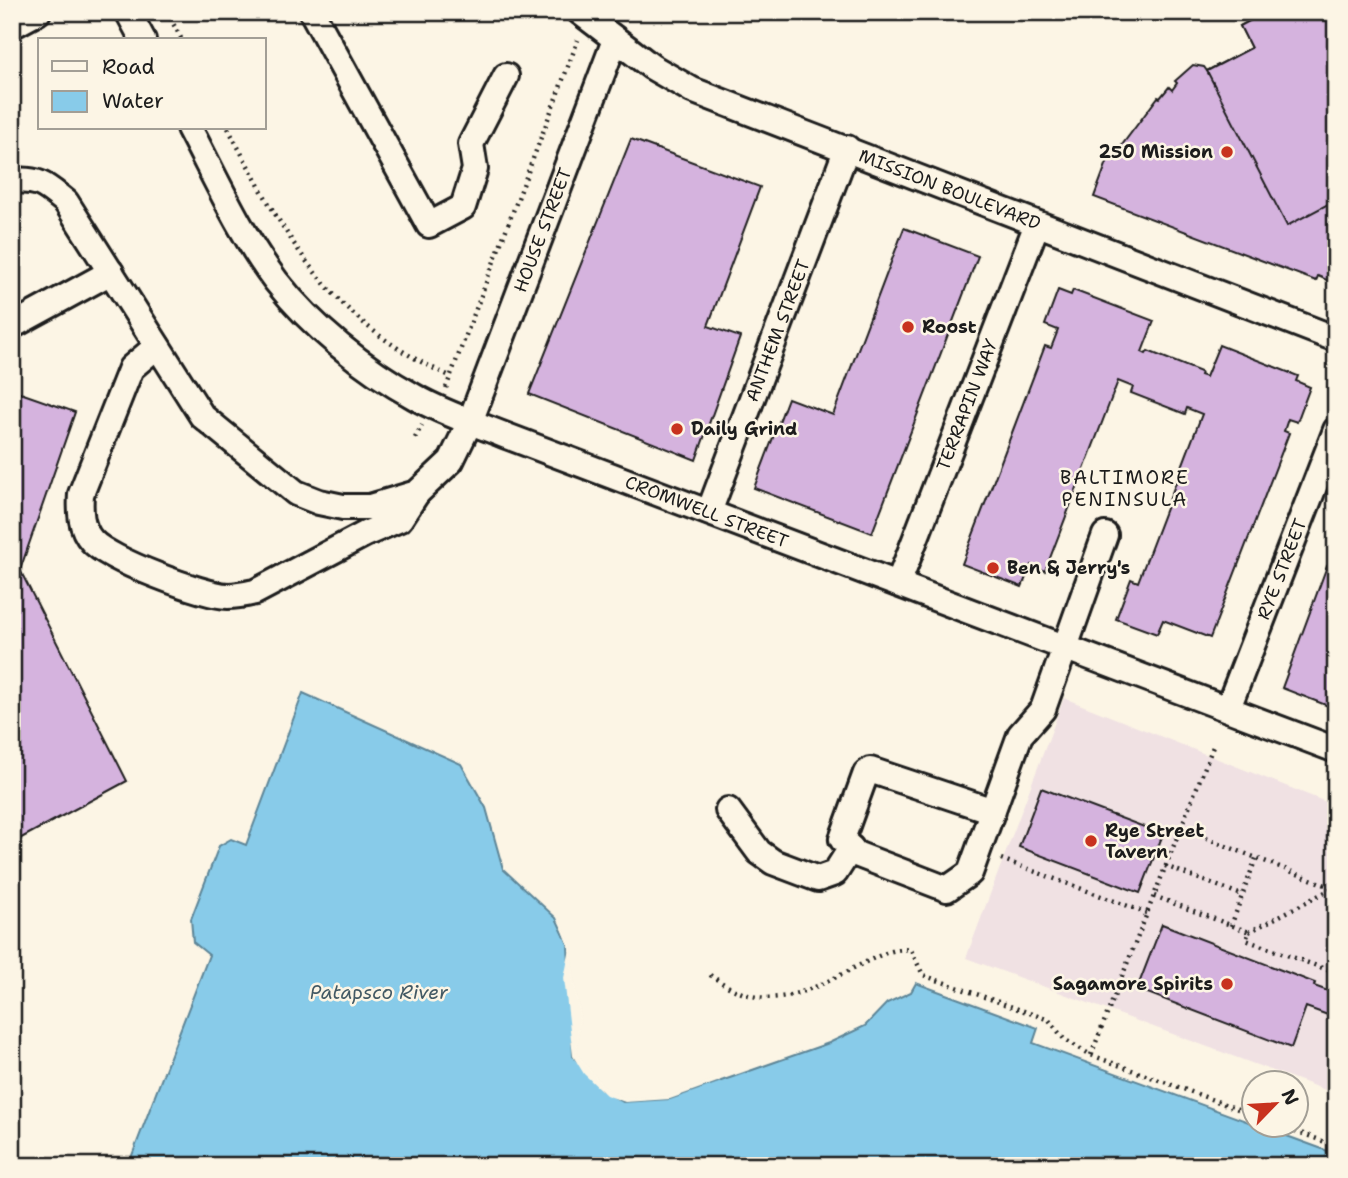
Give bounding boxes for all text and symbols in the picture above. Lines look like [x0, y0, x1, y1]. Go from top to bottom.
legend [38, 38, 266, 130]
text: Road [102, 53, 155, 81]
text: Water [102, 87, 164, 115]
place label: 250 Mission [1099, 140, 1213, 164]
street label: MISSION BOULEVARD [855, 144, 1044, 236]
marker: 250 Mission [1219, 144, 1235, 160]
street label: HOUSE STREET [508, 164, 577, 296]
street label: ANTHEM STREET [740, 256, 816, 405]
place label: Roost [922, 315, 977, 339]
marker: Roost [900, 319, 916, 335]
street label: TERRAPIN WAY [931, 336, 1003, 474]
place label: Daily Grind [691, 417, 797, 441]
marker: Daily Grind [669, 421, 685, 437]
district label: BALTIMORE PENINSULA [1060, 465, 1190, 512]
street label: CROMWELL STREET [622, 470, 792, 554]
street label: RYE STREET [1251, 515, 1312, 623]
place label: Ben & Jerry's [1007, 556, 1130, 580]
marker: Ben & Jerry's [985, 560, 1001, 576]
place label: Rye Street Tavern [1105, 819, 1204, 864]
marker: Rye Street Tavern [1083, 833, 1099, 849]
place label: Sagamore Spirits [1053, 972, 1213, 996]
marker: Sagamore Spirits [1219, 976, 1235, 992]
water label: Patapsco River [310, 980, 449, 1005]
north arrow [1240, 1070, 1310, 1140]
text: N [1275, 1085, 1304, 1109]

